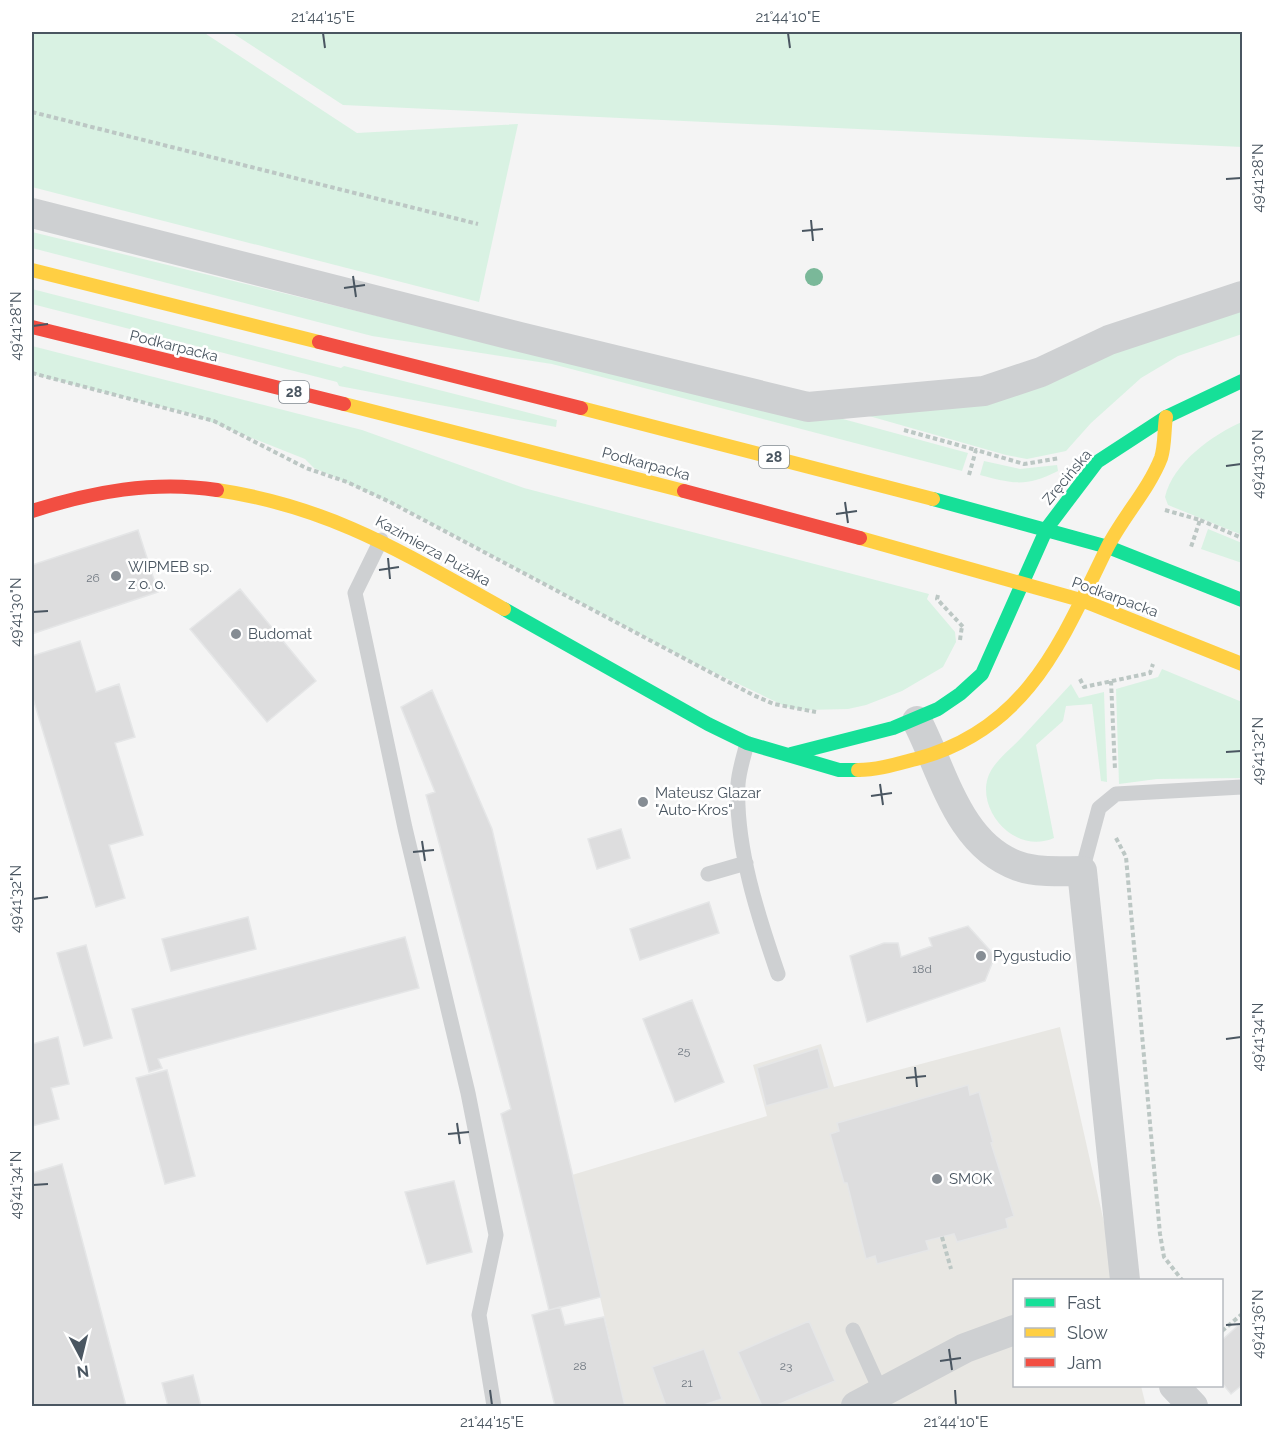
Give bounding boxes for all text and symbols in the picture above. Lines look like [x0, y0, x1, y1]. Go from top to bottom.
text: 21°44'15"E [291, 8, 355, 26]
text: 21°44'10"E [756, 8, 820, 26]
text: 49°41'28"N [1249, 143, 1267, 213]
text: 49°41'28"N [7, 291, 25, 361]
street label: Podkarpacka [128, 326, 220, 366]
road number: 28 [279, 381, 309, 403]
text: 49°41'30"N [1249, 429, 1267, 499]
street label: Podkarpacka [600, 444, 692, 484]
road number: 28 [759, 446, 789, 468]
street label: Zręcińska [1039, 446, 1095, 508]
street label: Kazimierza Pużaka [372, 512, 494, 590]
place label: WIPMEB sp. z o. o. [128, 558, 212, 593]
marker: WIPMEB sp. z o. o. [109, 569, 123, 583]
house number: 26 [86, 571, 100, 585]
street label: Podkarpacka [1069, 573, 1161, 621]
text: 49°41'30"N [7, 577, 25, 647]
place label: Budomat [248, 625, 312, 643]
marker: Budomat [229, 627, 243, 641]
text: 49°41'32"N [1249, 717, 1267, 785]
place label: Mateusz Glazar "Auto-Kros" [655, 784, 762, 819]
marker: Mateusz Glazar "Auto-Kros" [636, 795, 650, 809]
text: 49°41'32"N [7, 865, 25, 933]
place label: Pygustudio [993, 947, 1071, 965]
marker: Pygustudio [974, 949, 988, 963]
house number: 18d [912, 962, 932, 976]
text: 49°41'34"N [1249, 1003, 1267, 1071]
house number: 25 [678, 1044, 691, 1058]
text: 49°41'34"N [7, 1151, 25, 1219]
place label: SMOK [949, 1170, 993, 1188]
marker: SMOK [930, 1172, 944, 1186]
legend [1013, 1279, 1223, 1387]
text: 49°41'36"N [1249, 1289, 1267, 1359]
text: Fast [1067, 1292, 1101, 1313]
text: Slow [1067, 1322, 1108, 1343]
north arrow [51, 1327, 111, 1387]
text: Jam [1067, 1352, 1102, 1373]
house number: 28 [573, 1359, 587, 1373]
house number: 23 [780, 1359, 792, 1373]
text: N [76, 1361, 90, 1382]
house number: 21 [681, 1376, 693, 1390]
text: 21°44'15"E [460, 1413, 524, 1431]
text: 21°44'10"E [924, 1413, 988, 1431]

